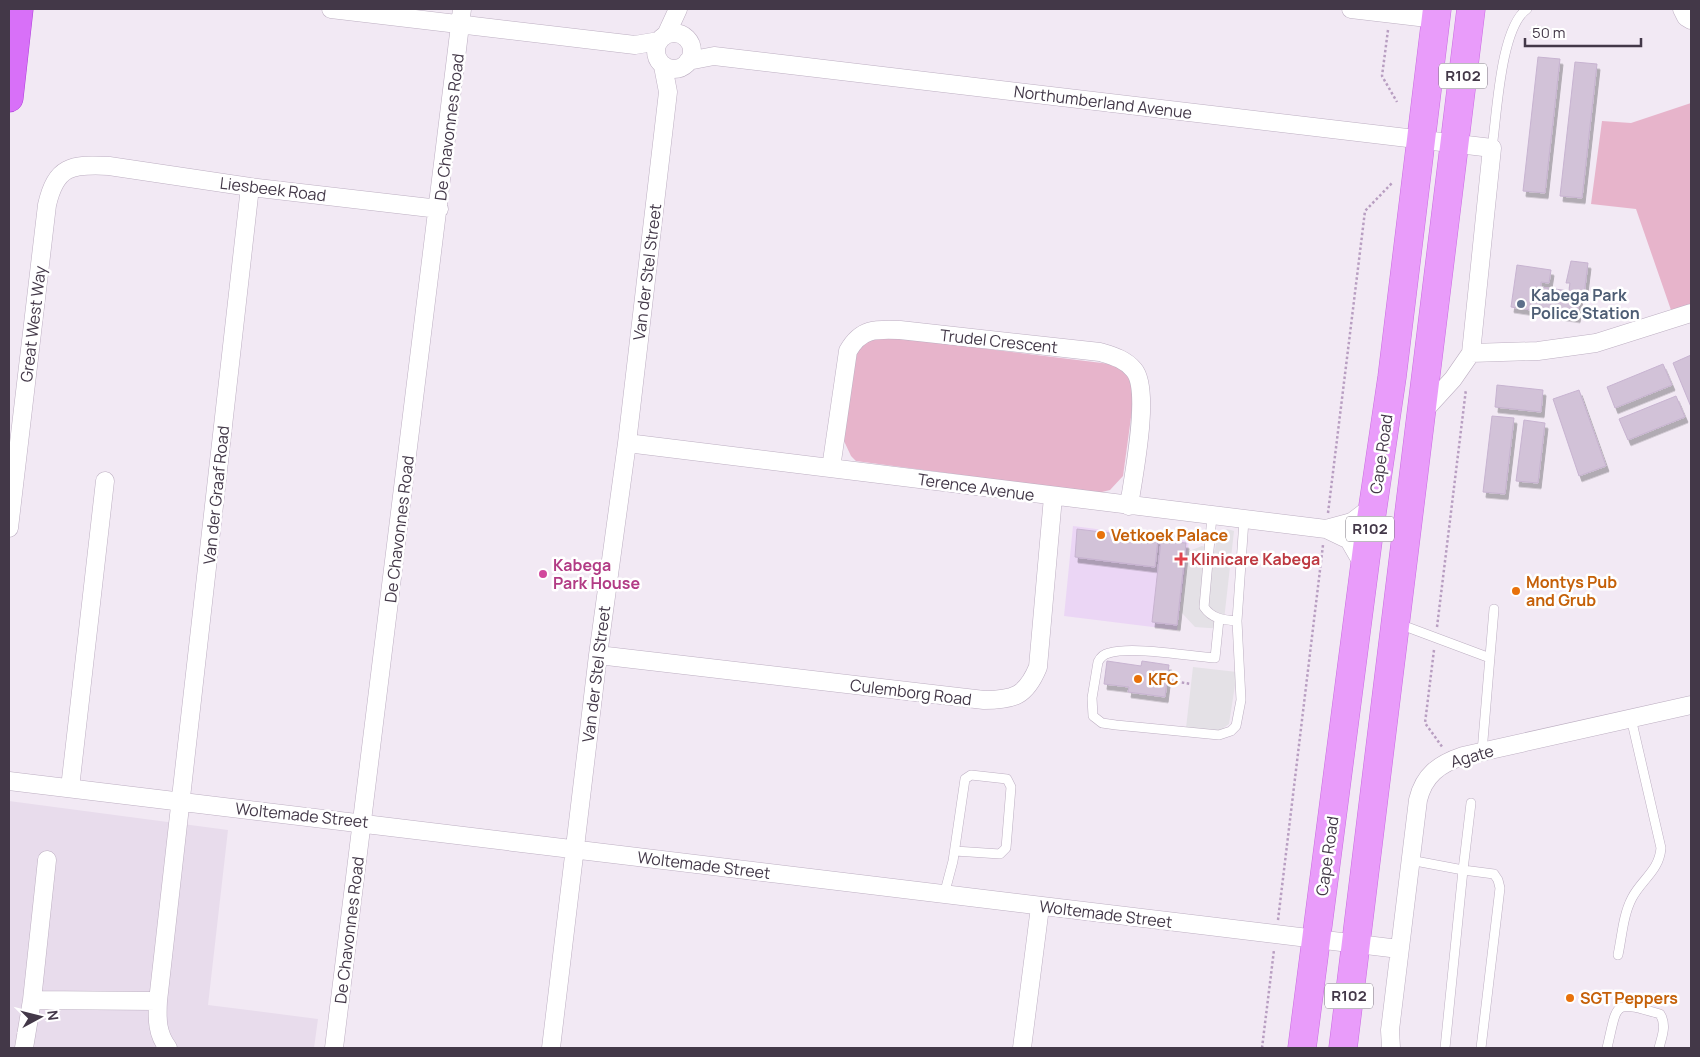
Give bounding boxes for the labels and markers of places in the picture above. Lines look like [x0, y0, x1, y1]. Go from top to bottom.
place label: Kabega Park Police Station [1531, 284, 1640, 324]
marker: Kabega Park Police Station [1515, 298, 1527, 310]
place label: Vetkoek Palace [1111, 524, 1229, 546]
marker: Vetkoek Palace [1095, 529, 1107, 541]
place label: Klinicare Kabega [1191, 548, 1320, 570]
marker: Klinicare Kabega [1175, 553, 1187, 565]
place label: Kabega Park House [553, 554, 641, 594]
marker: Kabega Park House [537, 568, 549, 580]
place label: Montys Pub and Grub [1526, 571, 1617, 611]
marker: Montys Pub and Grub [1510, 585, 1522, 597]
place label: KFC [1148, 668, 1179, 690]
marker: KFC [1132, 673, 1144, 685]
place label: SGT Peppers [1580, 987, 1678, 1009]
marker: SGT Peppers [1564, 992, 1576, 1004]

